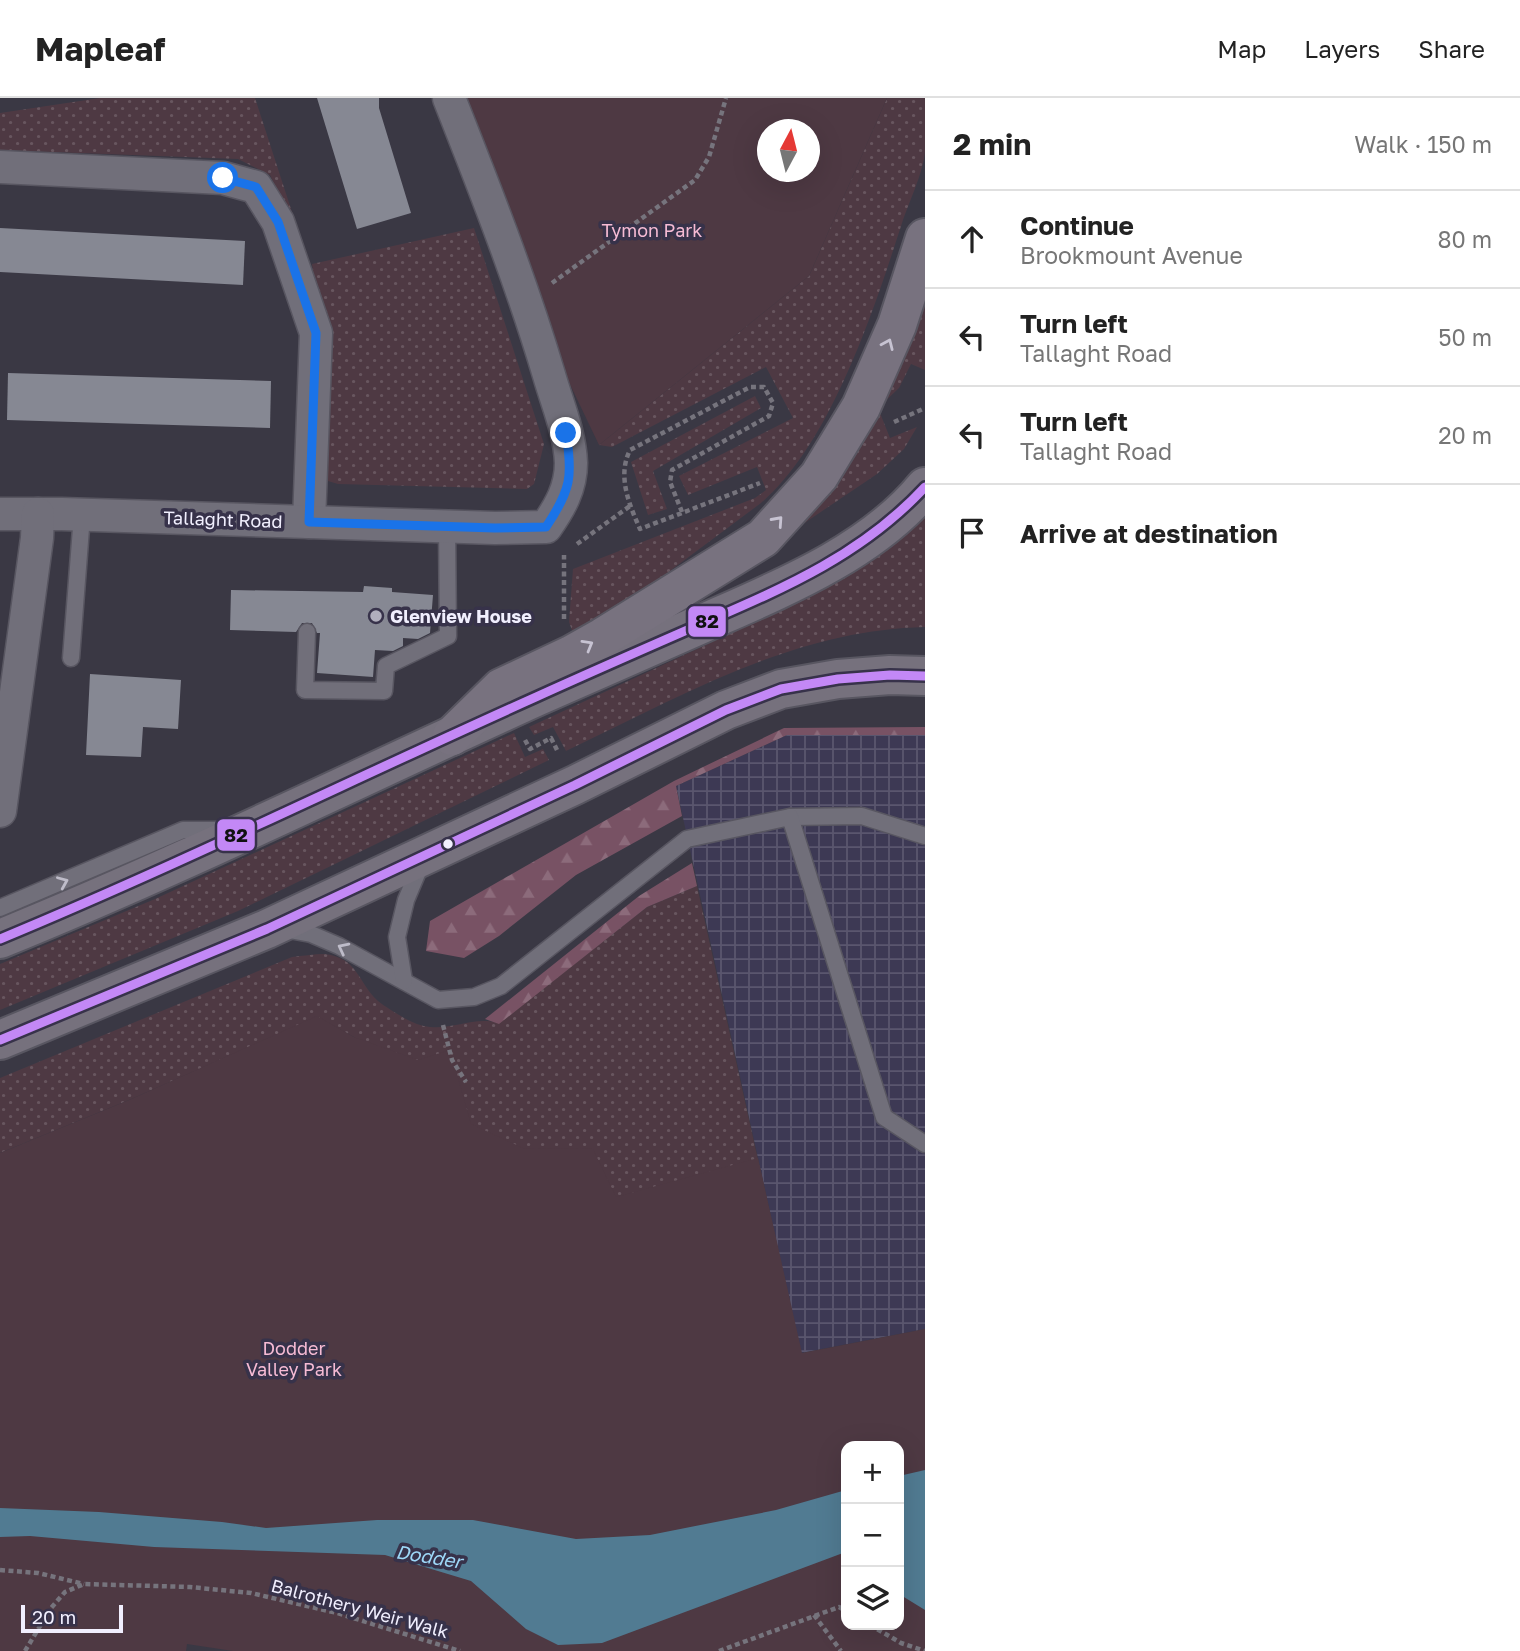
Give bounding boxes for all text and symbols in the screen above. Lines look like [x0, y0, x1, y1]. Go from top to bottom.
text: Mapleaf [35, 29, 165, 68]
text: Map [1217, 34, 1266, 63]
text: Layers [1304, 34, 1380, 63]
text: Share [1418, 34, 1485, 63]
north arrow [757, 119, 820, 182]
text: 2 min [953, 126, 1031, 162]
text: Walk · 150 m [1354, 130, 1492, 158]
route start [207, 162, 238, 193]
text: Continue [1020, 210, 1134, 241]
park label: Tymon Park [601, 219, 703, 241]
icon: ahead [953, 220, 991, 258]
text: 80 m [1438, 225, 1492, 253]
text: Brookmount Avenue [1020, 241, 1243, 269]
text: Turn left [1020, 308, 1128, 339]
icon: left [953, 318, 991, 356]
text: 50 m [1438, 323, 1492, 351]
one-way arrow [880, 339, 894, 352]
text: Tallaght Road [1020, 339, 1172, 367]
text: Turn left [1020, 406, 1128, 437]
icon: left [953, 416, 991, 454]
route end [550, 417, 581, 448]
text: 20 m [1438, 421, 1492, 449]
text: Tallaght Road [1020, 437, 1172, 465]
street label: Tallaght Road [163, 506, 283, 532]
icon: arrive [953, 514, 991, 552]
one-way arrow [770, 516, 782, 529]
text: Arrive at destination [1020, 518, 1278, 549]
place label: Glenview House [390, 605, 532, 627]
line badge: 82 [687, 605, 727, 638]
marker: Glenview House [368, 608, 384, 624]
text: 82 [695, 609, 719, 632]
one-way arrow [581, 640, 594, 653]
line badge: 82 [216, 818, 256, 852]
text: 82 [224, 823, 248, 846]
unlabelled marker [441, 837, 455, 851]
one-way arrow [56, 876, 68, 890]
one-way arrow [338, 943, 351, 957]
park label: Dodder Valley Park [246, 1337, 342, 1380]
map controls [841, 1441, 904, 1630]
button: + [841, 1441, 904, 1504]
button: − [841, 1504, 904, 1567]
water label: Dodder [394, 1539, 466, 1573]
button: layers [841, 1567, 904, 1630]
street label: Balrothery Weir Walk [269, 1574, 451, 1642]
scale bar [21, 1602, 122, 1634]
text: 20 m [32, 1605, 76, 1628]

